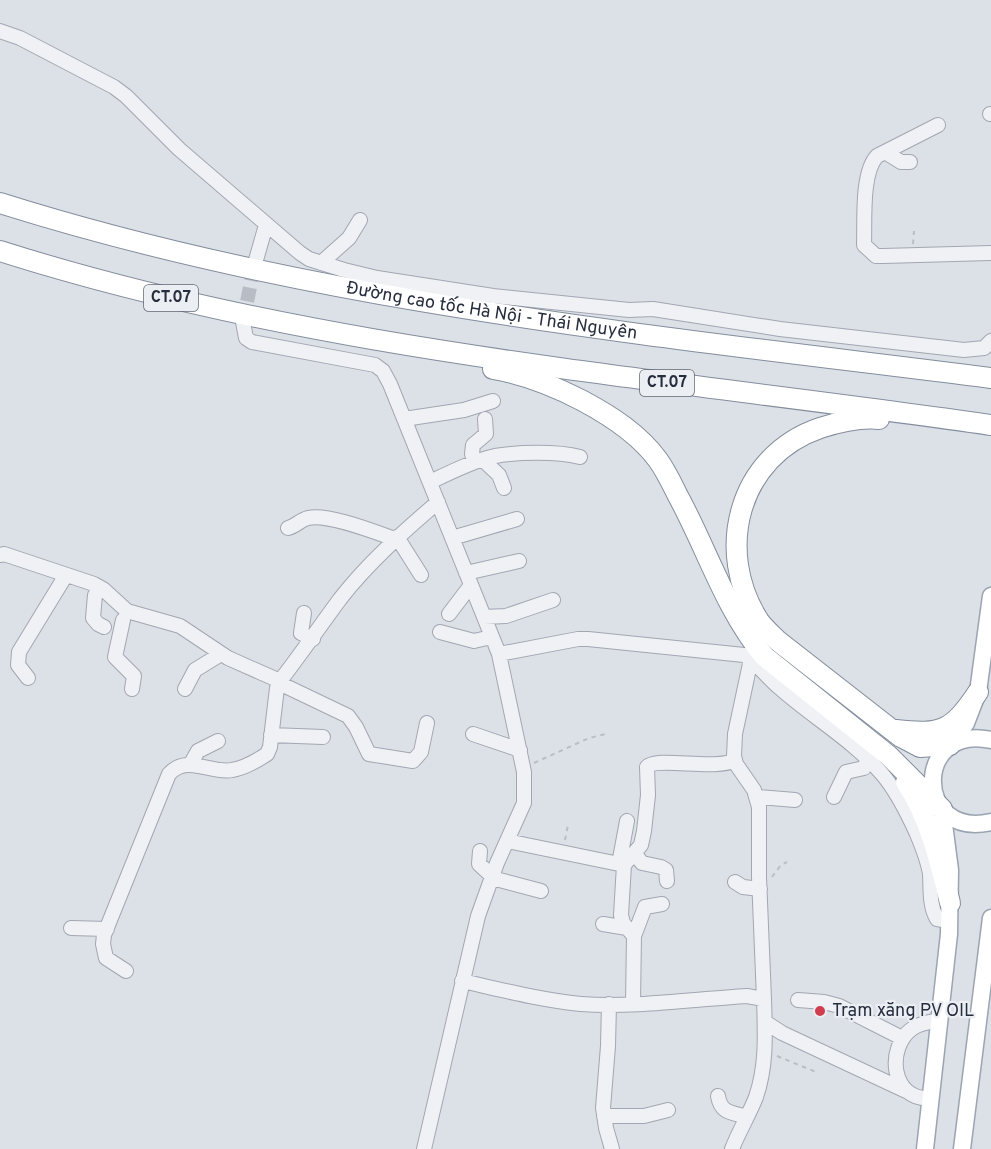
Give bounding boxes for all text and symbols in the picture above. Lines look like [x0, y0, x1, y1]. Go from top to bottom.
street label: Đường cao tốc Hà Nội - Thái Nguyên [344, 277, 639, 345]
road number: CT.07 [144, 285, 198, 311]
road number: CT.07 [640, 370, 694, 396]
place label: Trạm xăng PV OIL [832, 1000, 974, 1023]
marker: Trạm xăng PV OIL [813, 1004, 827, 1018]

